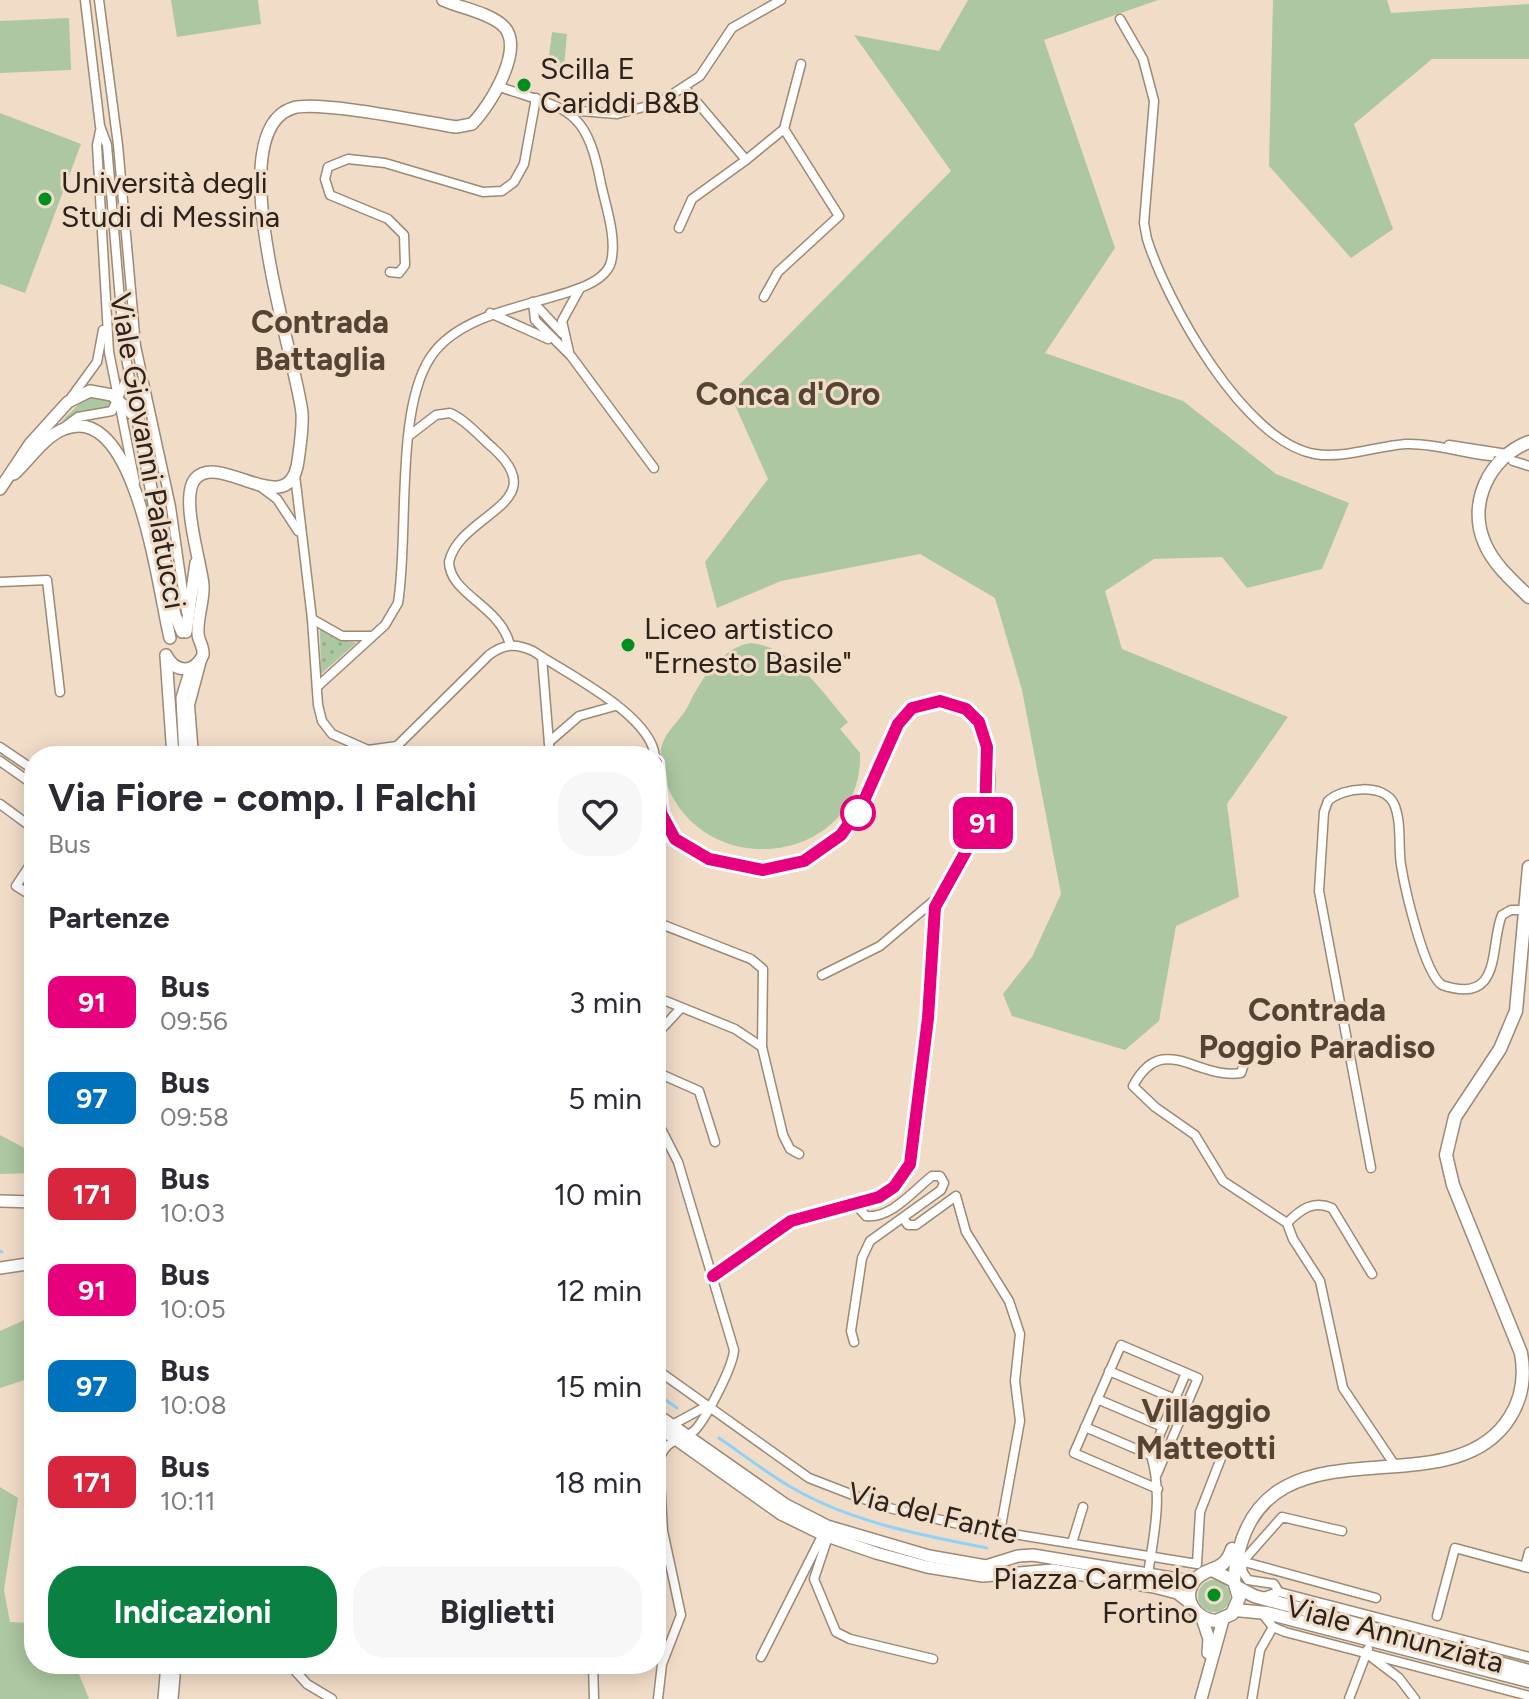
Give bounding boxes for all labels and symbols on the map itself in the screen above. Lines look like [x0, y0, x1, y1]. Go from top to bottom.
place label: Scilla E Cariddi B&B [540, 50, 700, 121]
marker: Scilla E Cariddi B&B [515, 76, 533, 94]
place label: Università degli Studi di Messina [61, 164, 280, 235]
marker: Università degli Studi di Messina [36, 190, 54, 208]
street label: Viale Giovanni Palatucci [102, 290, 194, 612]
district label: Contrada Battaglia [251, 303, 389, 378]
district label: Conca d'Oro [696, 375, 880, 413]
place label: Liceo artistico "Ernesto Basile" [644, 610, 852, 681]
marker: Liceo artistico "Ernesto Basile" [619, 636, 637, 654]
unlabelled marker [841, 796, 875, 830]
line badge: 91 [947, 797, 1019, 849]
district label: Contrada Poggio Paradiso [1199, 991, 1435, 1066]
district label: Villaggio Matteotti [1136, 1392, 1276, 1467]
street label: Via del Fante [844, 1474, 1022, 1552]
place label: Piazza Carmelo Fortino [993, 1560, 1198, 1631]
marker: Piazza Carmelo Fortino [1205, 1586, 1223, 1604]
street label: Viale Annunziata [1282, 1587, 1508, 1681]

